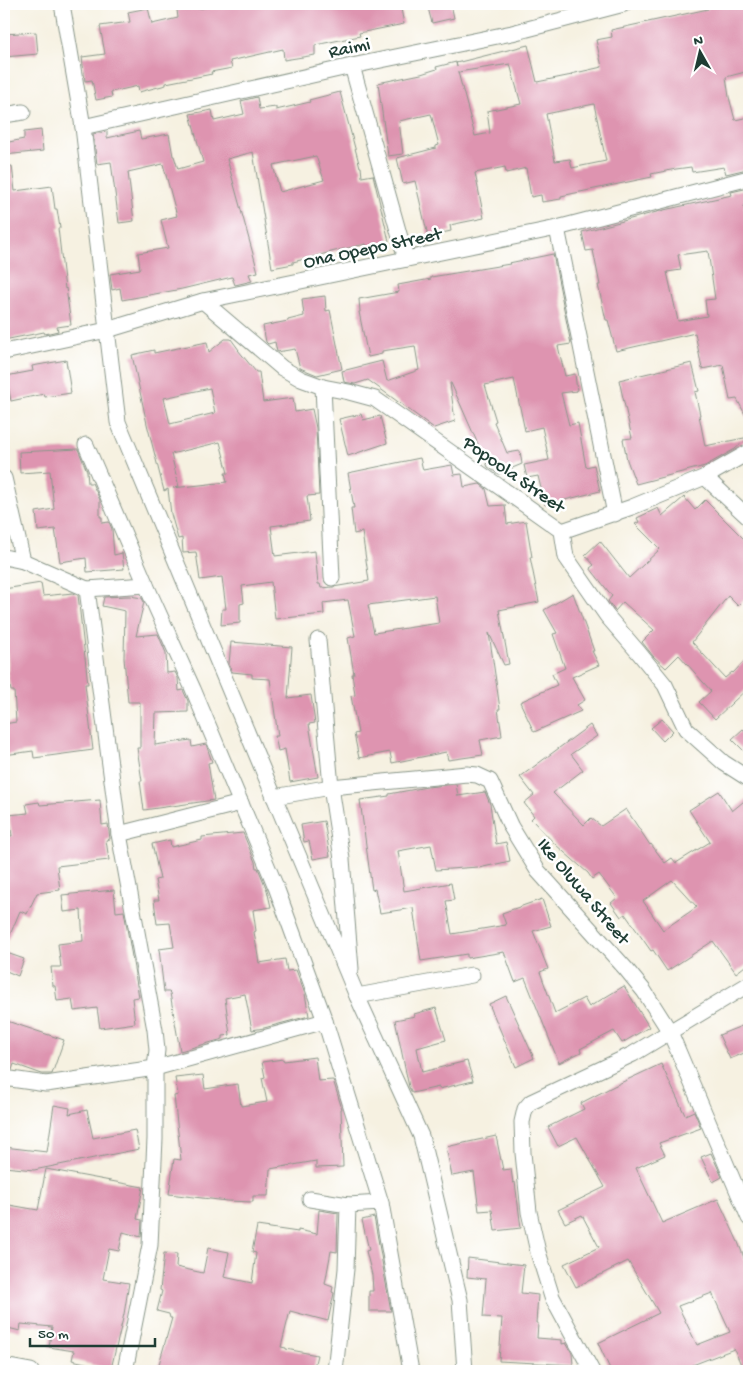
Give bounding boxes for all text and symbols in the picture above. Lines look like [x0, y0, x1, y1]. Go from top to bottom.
north arrow [676, 28, 726, 78]
text: N [693, 33, 704, 51]
street label: Raimi [327, 34, 373, 65]
street label: Ona Opepo Street [302, 223, 446, 275]
street label: Popoola Street [457, 432, 570, 521]
street label: Ike Oluwa Street [531, 834, 635, 952]
scale bar [30, 1315, 155, 1347]
text: 50 m [38, 1326, 69, 1344]

